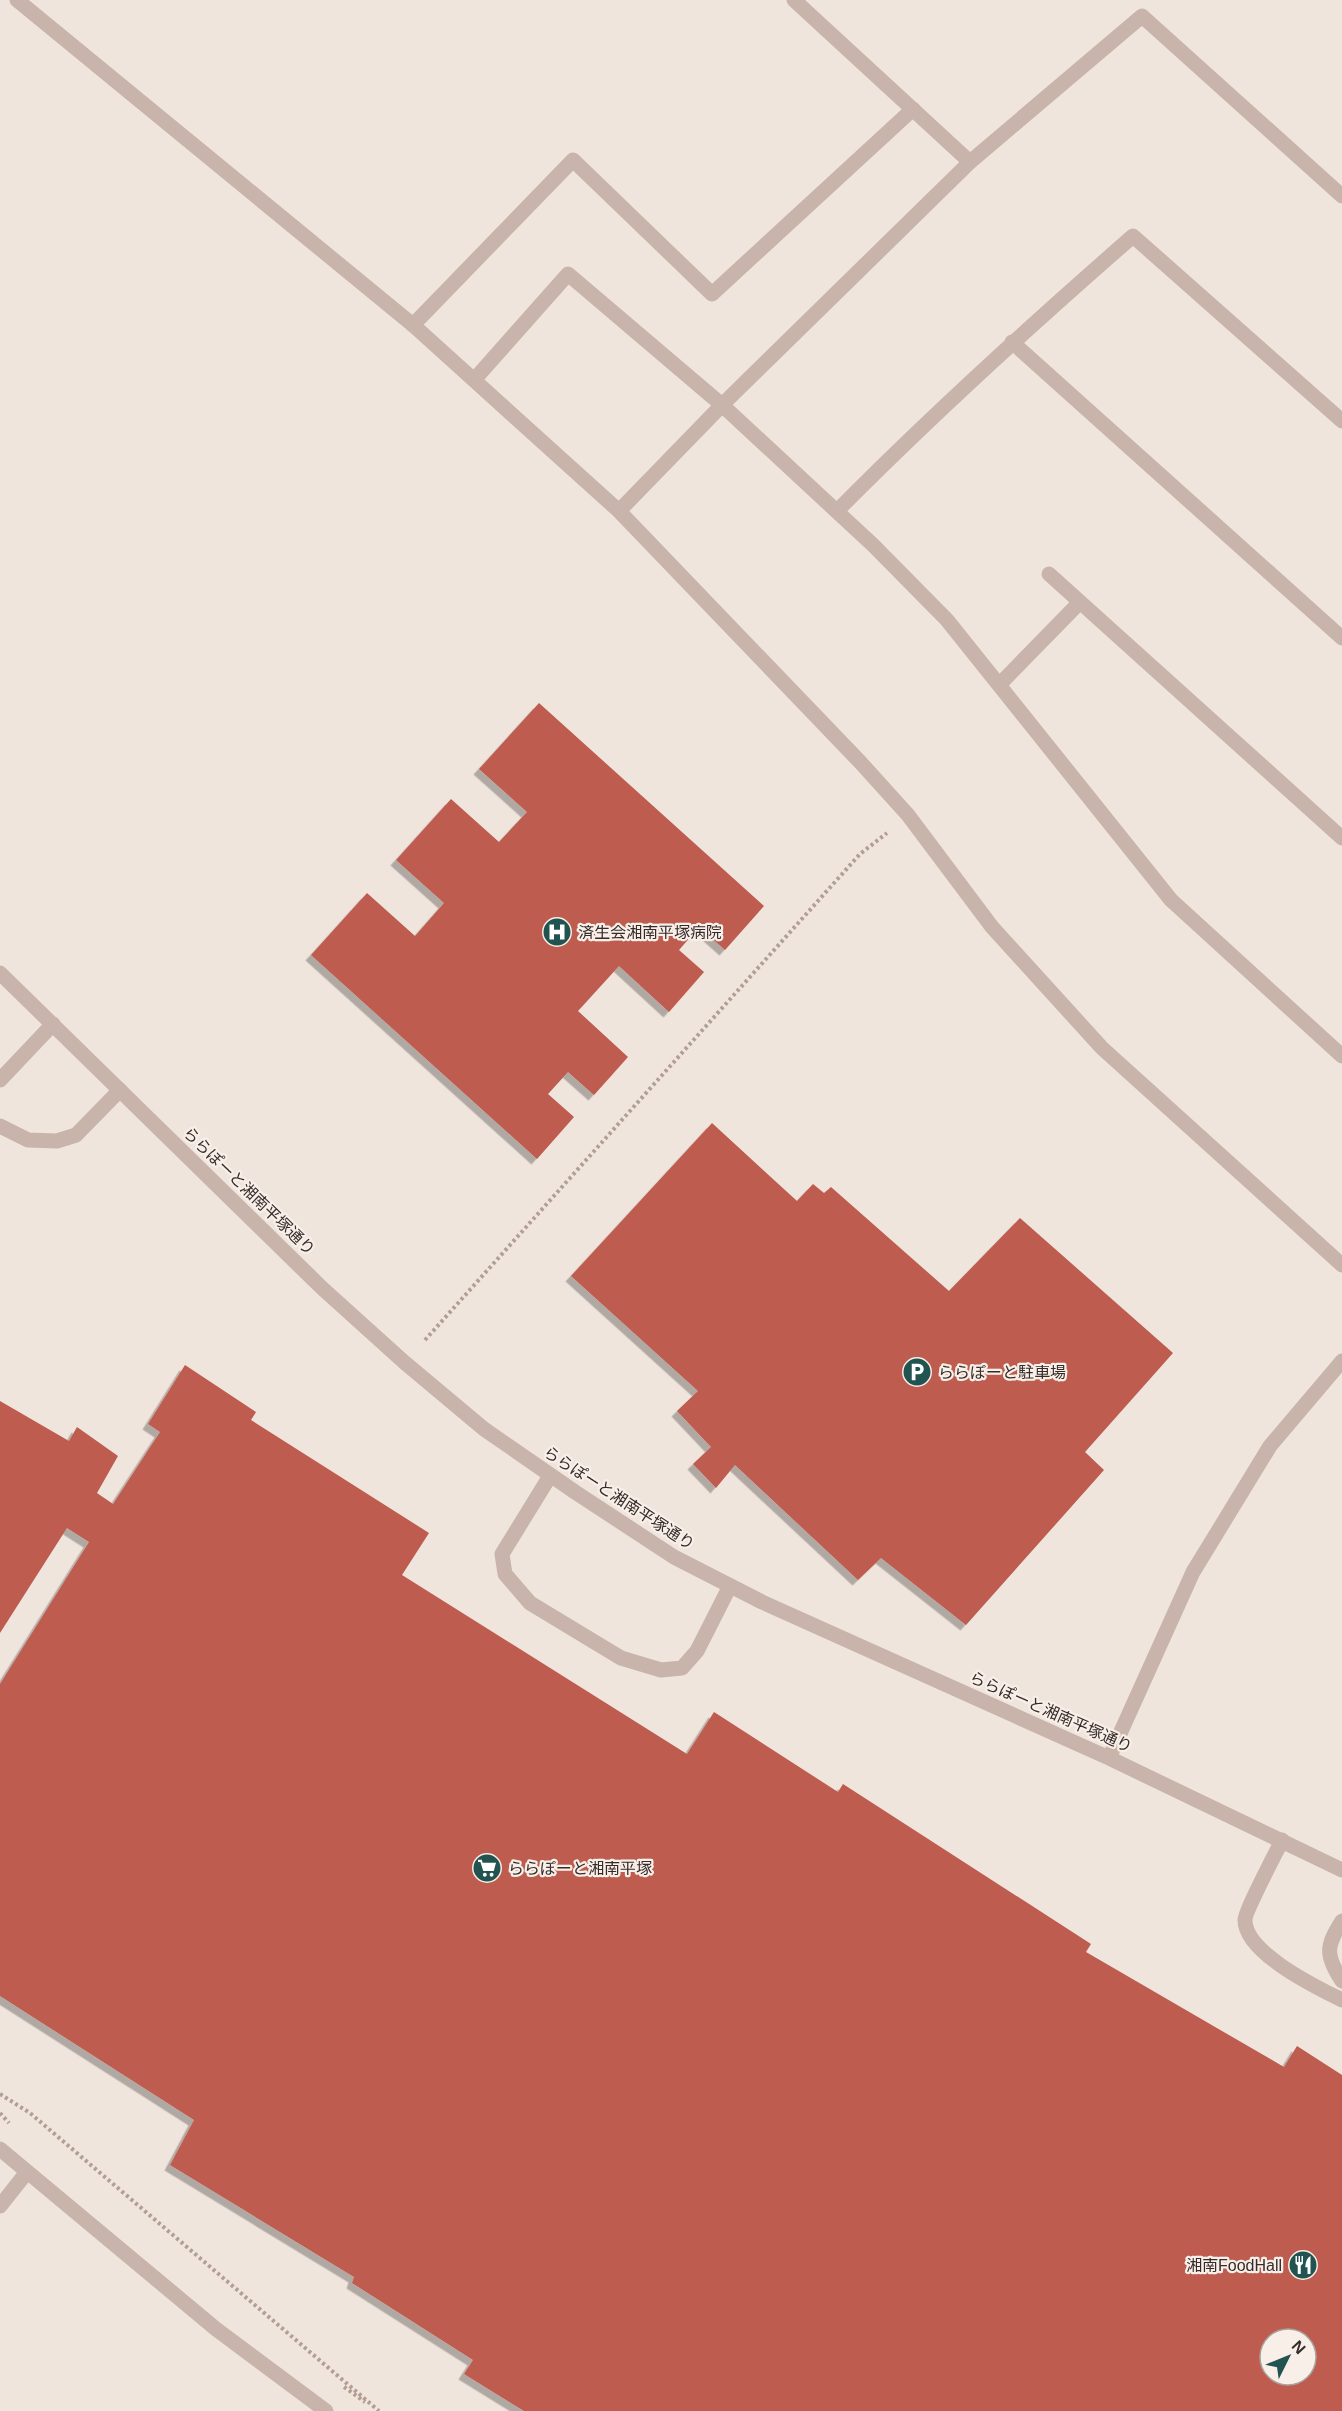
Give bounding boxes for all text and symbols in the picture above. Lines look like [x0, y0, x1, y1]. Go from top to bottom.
hospital icon: 済生会湘南平塚病院 [541, 916, 573, 948]
place label: 済生会湘南平塚病院 [578, 924, 722, 941]
street label: ららぽーと湘南平塚通り [180, 1124, 318, 1258]
parking icon: ららぽーと駐車場 [901, 1356, 933, 1388]
place label: ららぽーと駐車場 [938, 1364, 1066, 1381]
street label: ららぽーと湘南平塚通り [541, 1443, 697, 1553]
street label: ららぽーと湘南平塚通り [967, 1668, 1135, 1756]
supermarket icon: ららぽーと湘南平塚 [471, 1852, 503, 1884]
place label: ららぽーと湘南平塚 [508, 1860, 652, 1877]
restaurant icon: 湘南FoodHall [1287, 2249, 1319, 2281]
place label: 湘南FoodHall [1186, 2257, 1282, 2274]
north arrow [1258, 2327, 1318, 2387]
text: N [1288, 2337, 1309, 2357]

